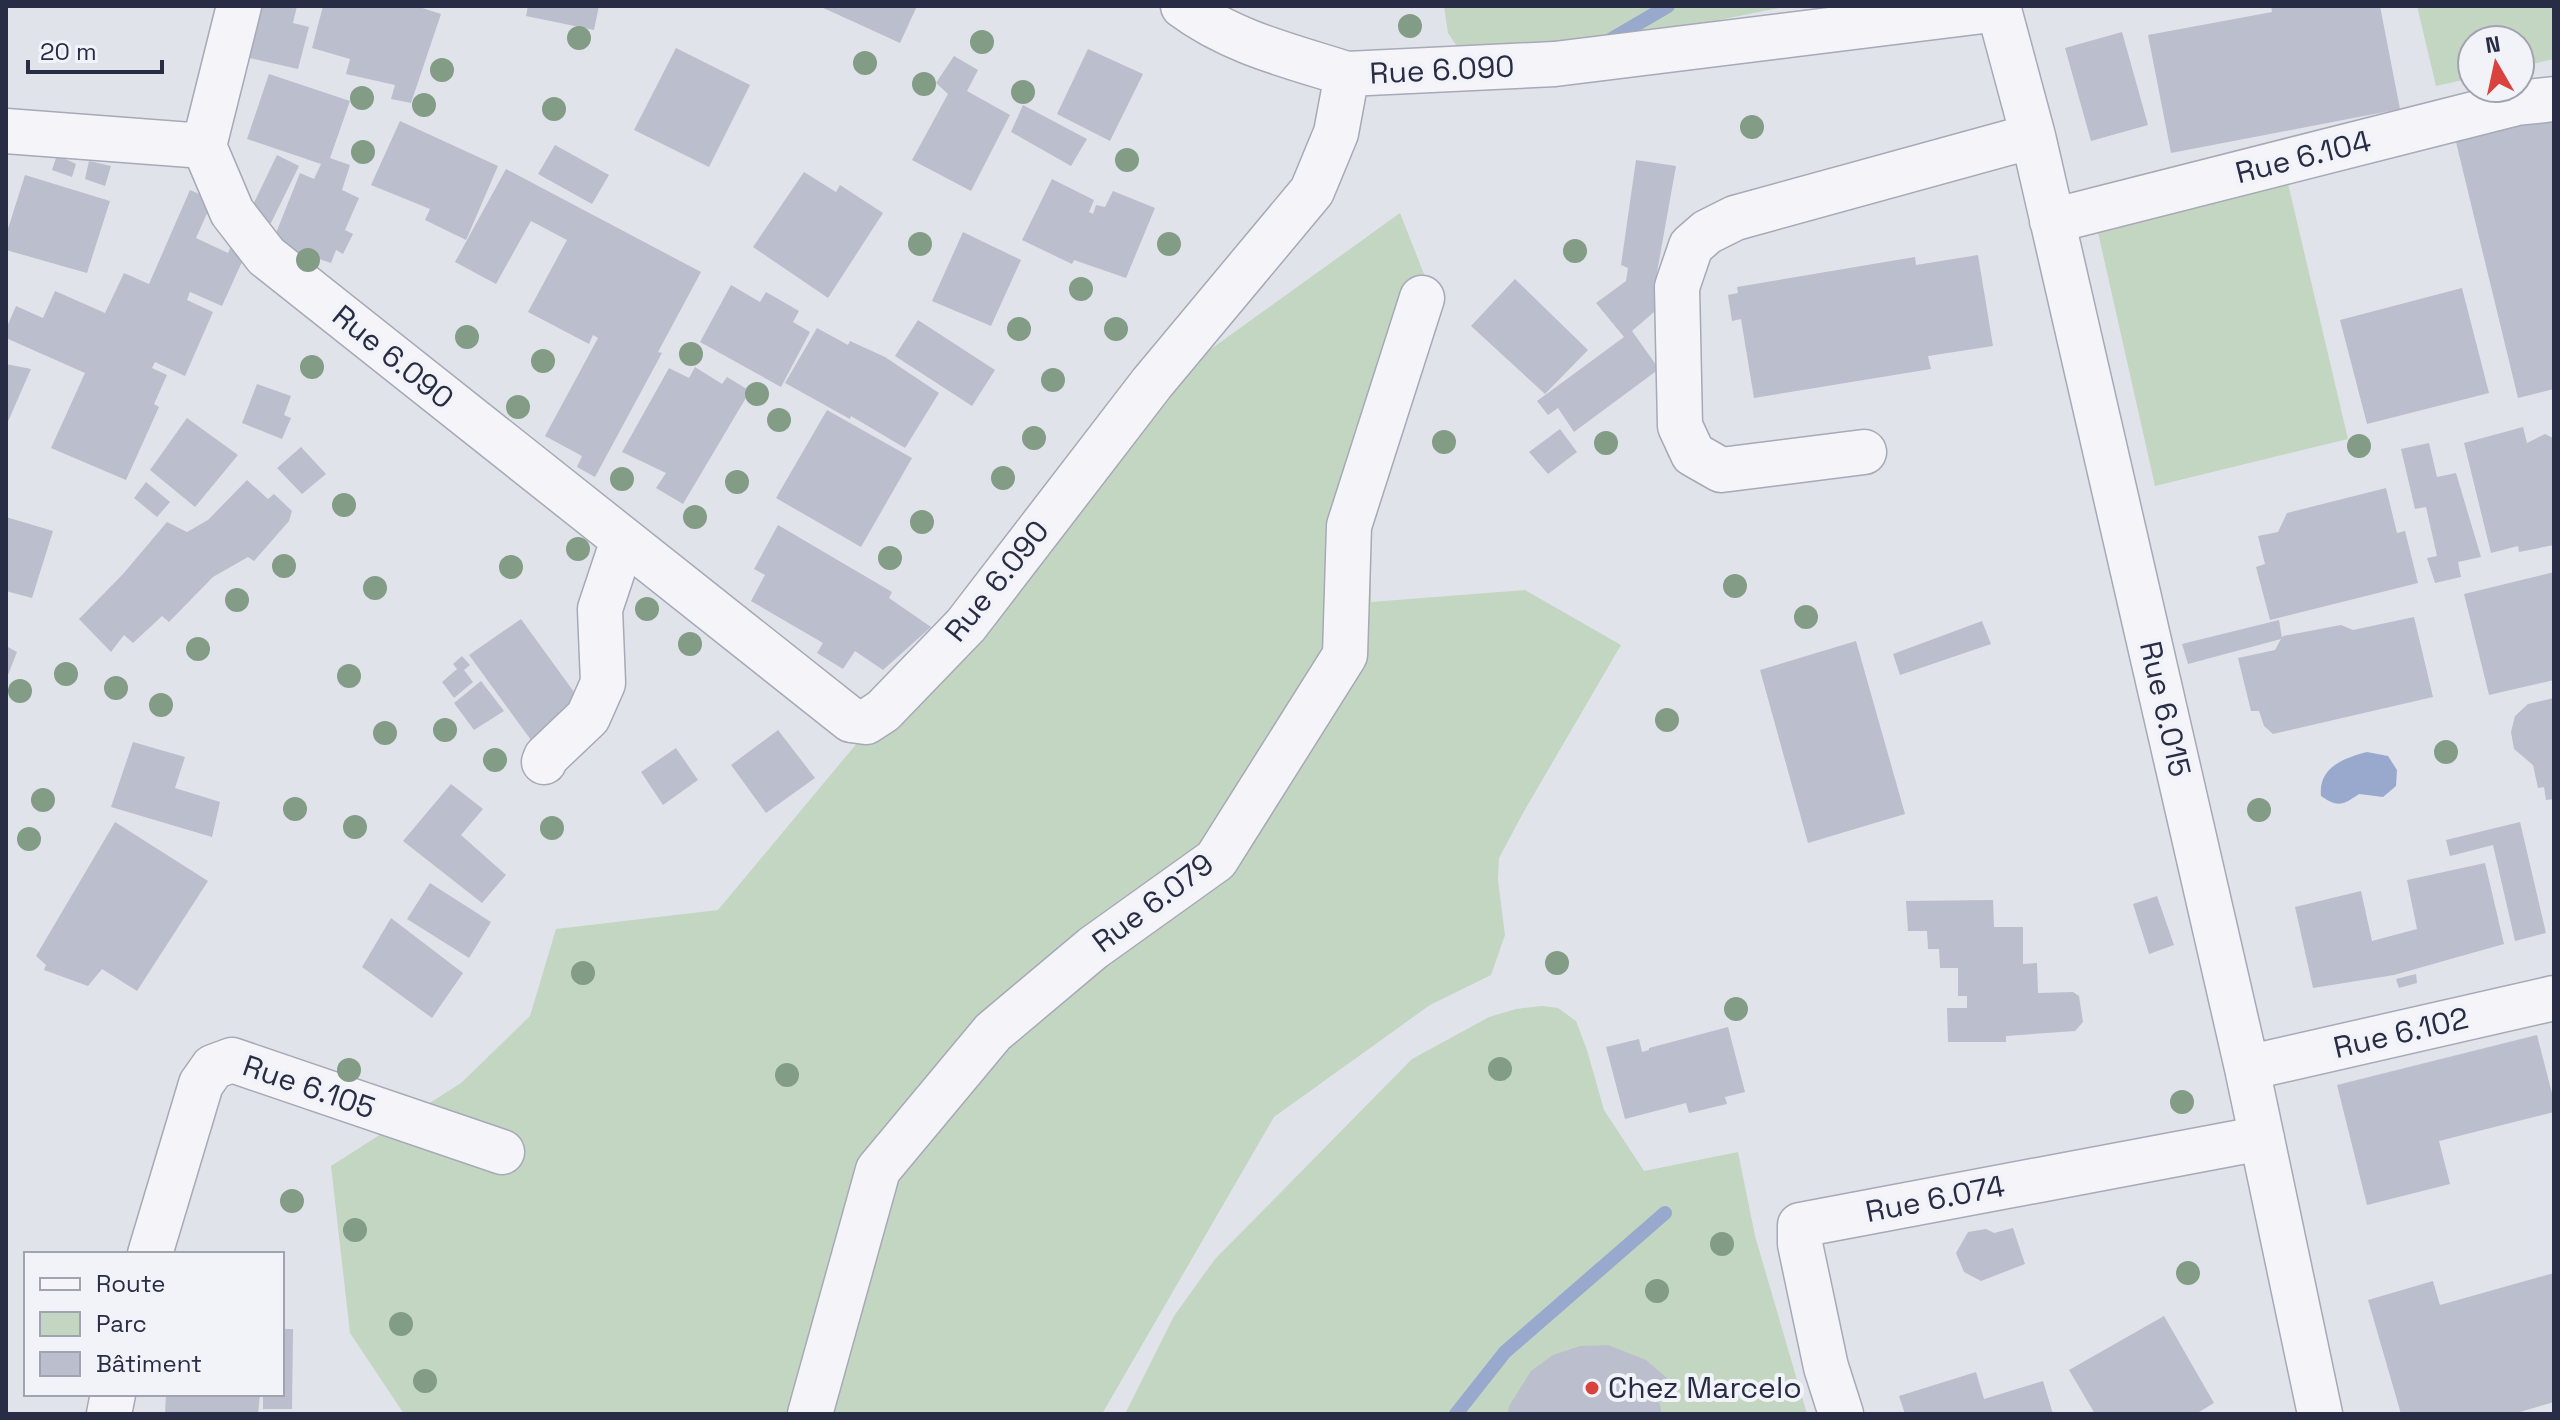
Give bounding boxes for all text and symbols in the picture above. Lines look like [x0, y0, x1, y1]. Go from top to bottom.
scale bar [28, 24, 162, 74]
north arrow [2456, 24, 2536, 104]
text: N [2483, 29, 2502, 59]
text: 20 m [40, 36, 97, 67]
street label: Rue 6.090 [1369, 46, 1515, 93]
street label: Rue 6.104 [2231, 121, 2375, 192]
street label: Rue 6.090 [325, 296, 462, 417]
street label: Rue 6.090 [936, 512, 1057, 649]
street label: Rue 6.015 [2131, 637, 2200, 780]
street label: Rue 6.079 [1084, 844, 1221, 961]
street label: Rue 6.102 [2330, 998, 2472, 1067]
street label: Rue 6.105 [238, 1046, 380, 1127]
street label: Rue 6.074 [1862, 1166, 2008, 1231]
legend [24, 1252, 284, 1396]
text: Route [96, 1268, 165, 1299]
text: Parc [96, 1308, 147, 1339]
text: Bâtiment [96, 1348, 202, 1379]
place label: Chez Marcelo [1608, 1368, 1802, 1407]
marker: Chez Marcelo [1583, 1379, 1601, 1397]

